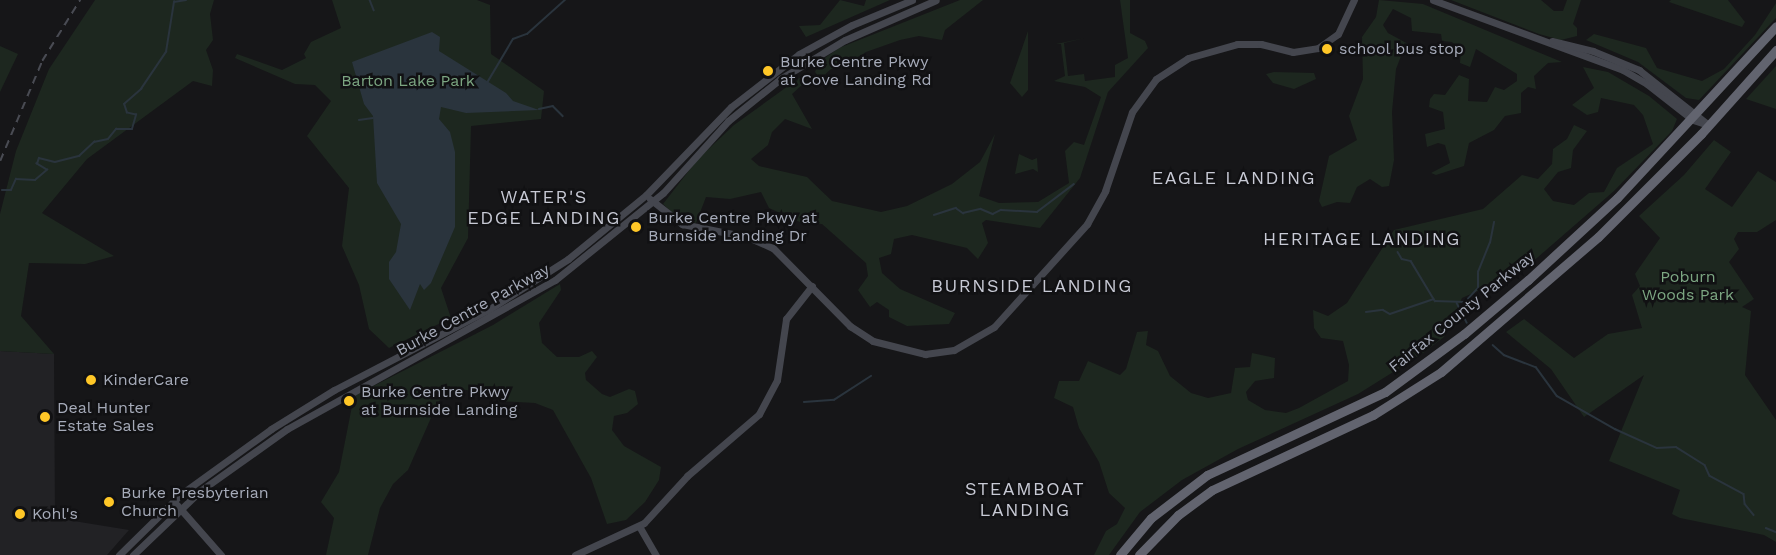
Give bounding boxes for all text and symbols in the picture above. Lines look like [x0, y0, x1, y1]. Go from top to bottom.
place label: school bus stop [1339, 39, 1464, 59]
marker: school bus stop [1320, 42, 1334, 56]
place label: Burke Centre Pkwy at Cove Landing Rd [780, 52, 932, 90]
marker: Burke Centre Pkwy at Cove Landing Rd [761, 64, 775, 78]
park label: Barton Lake Park [341, 71, 475, 91]
district label: EAGLE LANDING [1152, 167, 1316, 189]
district label: WATER'S EDGE LANDING [467, 187, 621, 230]
place label: Burke Centre Pkwy at Burnside Landing Dr [648, 208, 817, 246]
marker: Burke Centre Pkwy at Burnside Landing Dr [629, 220, 643, 234]
district label: HERITAGE LANDING [1263, 228, 1461, 250]
street label: Fairfax County Parkway [1385, 247, 1539, 377]
street label: Burke Centre Parkway [393, 260, 553, 360]
park label: Poburn Woods Park [1642, 267, 1734, 305]
district label: BURNSIDE LANDING [931, 275, 1133, 297]
place label: KinderCare [103, 370, 189, 390]
marker: KinderCare [84, 373, 98, 387]
place label: Burke Centre Pkwy at Burnside Landing [361, 382, 517, 420]
marker: Burke Centre Pkwy at Burnside Landing [342, 394, 356, 408]
place label: Deal Hunter Estate Sales [57, 398, 154, 436]
marker: Deal Hunter Estate Sales [38, 410, 52, 424]
district label: STEAMBOAT LANDING [965, 479, 1085, 522]
place label: Burke Presbyterian Church [121, 483, 269, 521]
marker: Burke Presbyterian Church [102, 495, 116, 509]
place label: Kohl's [32, 504, 78, 524]
marker: Kohl's [13, 507, 27, 521]

